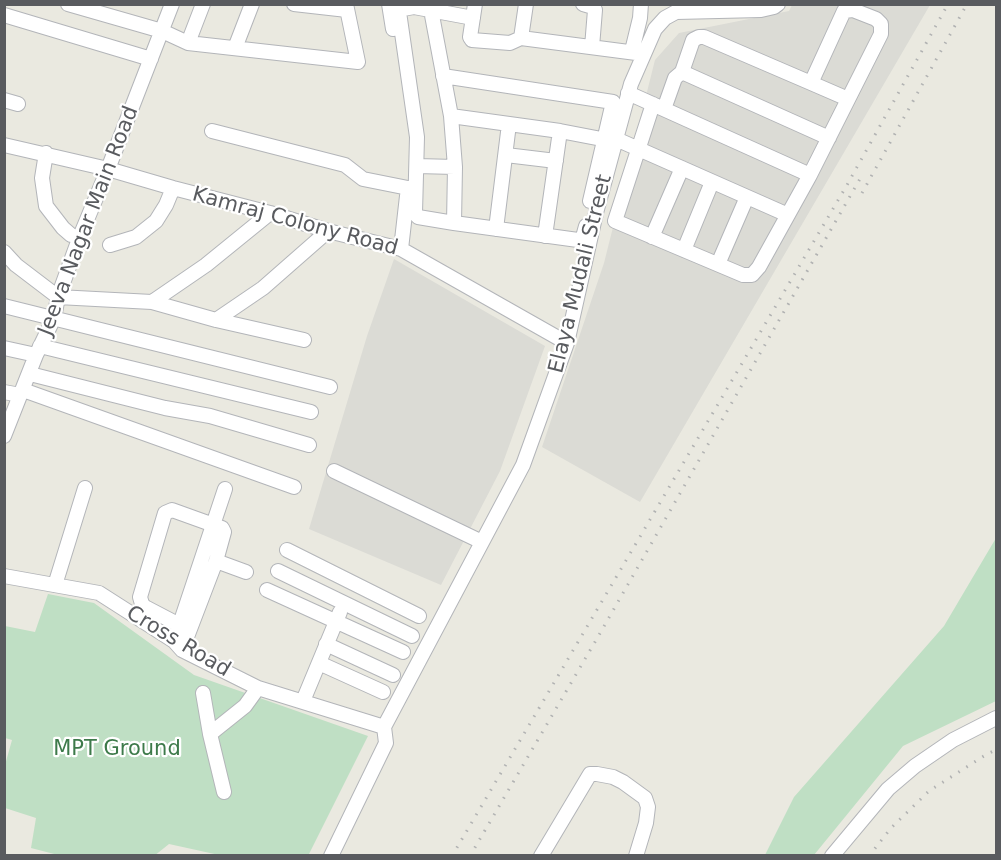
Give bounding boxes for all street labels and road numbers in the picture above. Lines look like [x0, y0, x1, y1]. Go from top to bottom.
street label: Jeeva Nagar Main Road [34, 103, 144, 339]
street label: Elaya Mudali Street [544, 172, 618, 376]
street label: Kamraj Colony Road [189, 182, 401, 262]
street label: Cross Road [121, 601, 235, 683]

